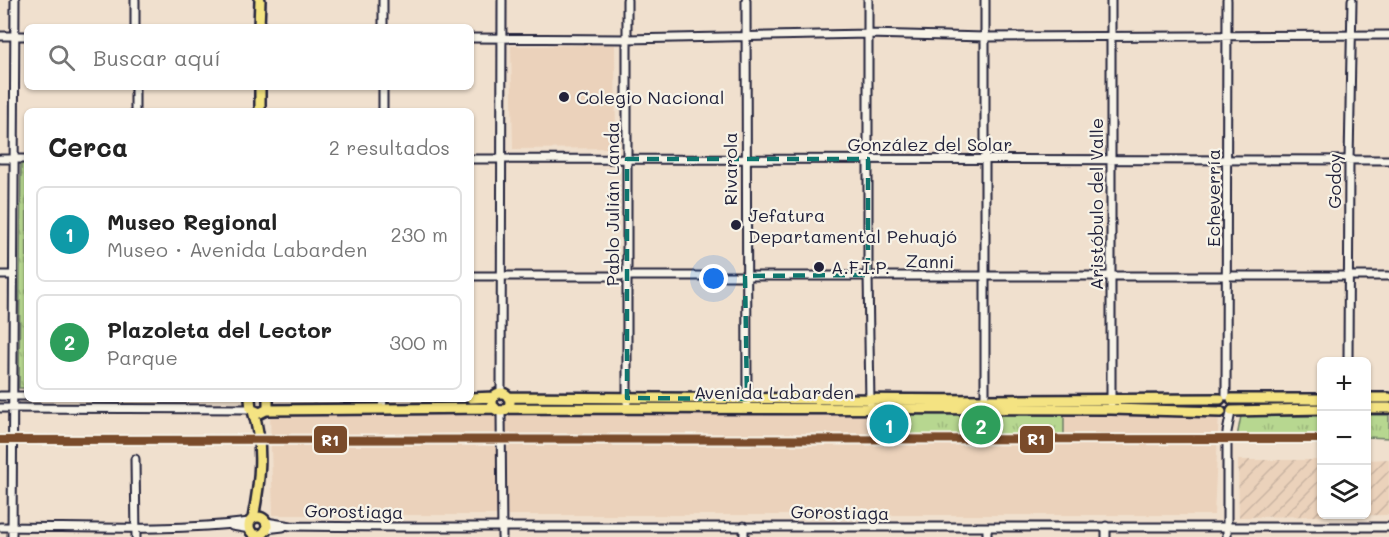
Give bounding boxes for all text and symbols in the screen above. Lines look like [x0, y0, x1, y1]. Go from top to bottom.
search box [24, 24, 474, 90]
icon: search [45, 41, 78, 74]
text: Buscar aquí [93, 43, 221, 72]
place label: Colegio Nacional [576, 85, 725, 109]
marker: Colegio Nacional [557, 90, 571, 104]
street label: Aristóbulo del Valle [1084, 118, 1108, 290]
street label: Pablo Julián Landa [600, 122, 624, 286]
text: Cerca [48, 130, 128, 164]
street label: Rivarola [718, 132, 742, 206]
street label: González del Solar [847, 132, 1013, 156]
text: 2 resultados [329, 134, 450, 160]
street label: Echeverría [1201, 149, 1225, 247]
street label: Godoy [1322, 153, 1346, 209]
place label: Jefatura Departamental Pehuajó [748, 203, 957, 248]
text: Museo Regional [107, 207, 277, 236]
marker: Jefatura Departamental Pehuajó [729, 218, 743, 232]
text: 1 [65, 221, 74, 247]
text: 230 m [390, 221, 448, 247]
text: Museo · Avenida Labarden [107, 236, 367, 262]
street label: Zanni [905, 249, 955, 273]
place label: A.F.I.P. [831, 255, 890, 279]
marker: A.F.I.P. [812, 260, 826, 274]
your location [699, 264, 728, 293]
text: Plazoleta del Lector [107, 315, 332, 344]
text: 2 [64, 329, 75, 355]
text: 300 m [389, 329, 448, 355]
text: Parque [107, 344, 178, 370]
map controls [1317, 357, 1371, 519]
button: + [1317, 357, 1371, 411]
street label: Avenida Labarden [694, 380, 854, 404]
pin: 1 [870, 402, 908, 446]
pin: 2 [962, 402, 1000, 448]
button: − [1317, 411, 1371, 465]
line badge: R1 [313, 425, 348, 454]
line badge: R1 [1019, 425, 1054, 454]
text: R1 [1027, 428, 1045, 449]
text: R1 [321, 429, 339, 450]
button: layers [1317, 465, 1371, 519]
street label: Gorostiaga [304, 498, 404, 524]
street label: Gorostiaga [790, 499, 890, 525]

